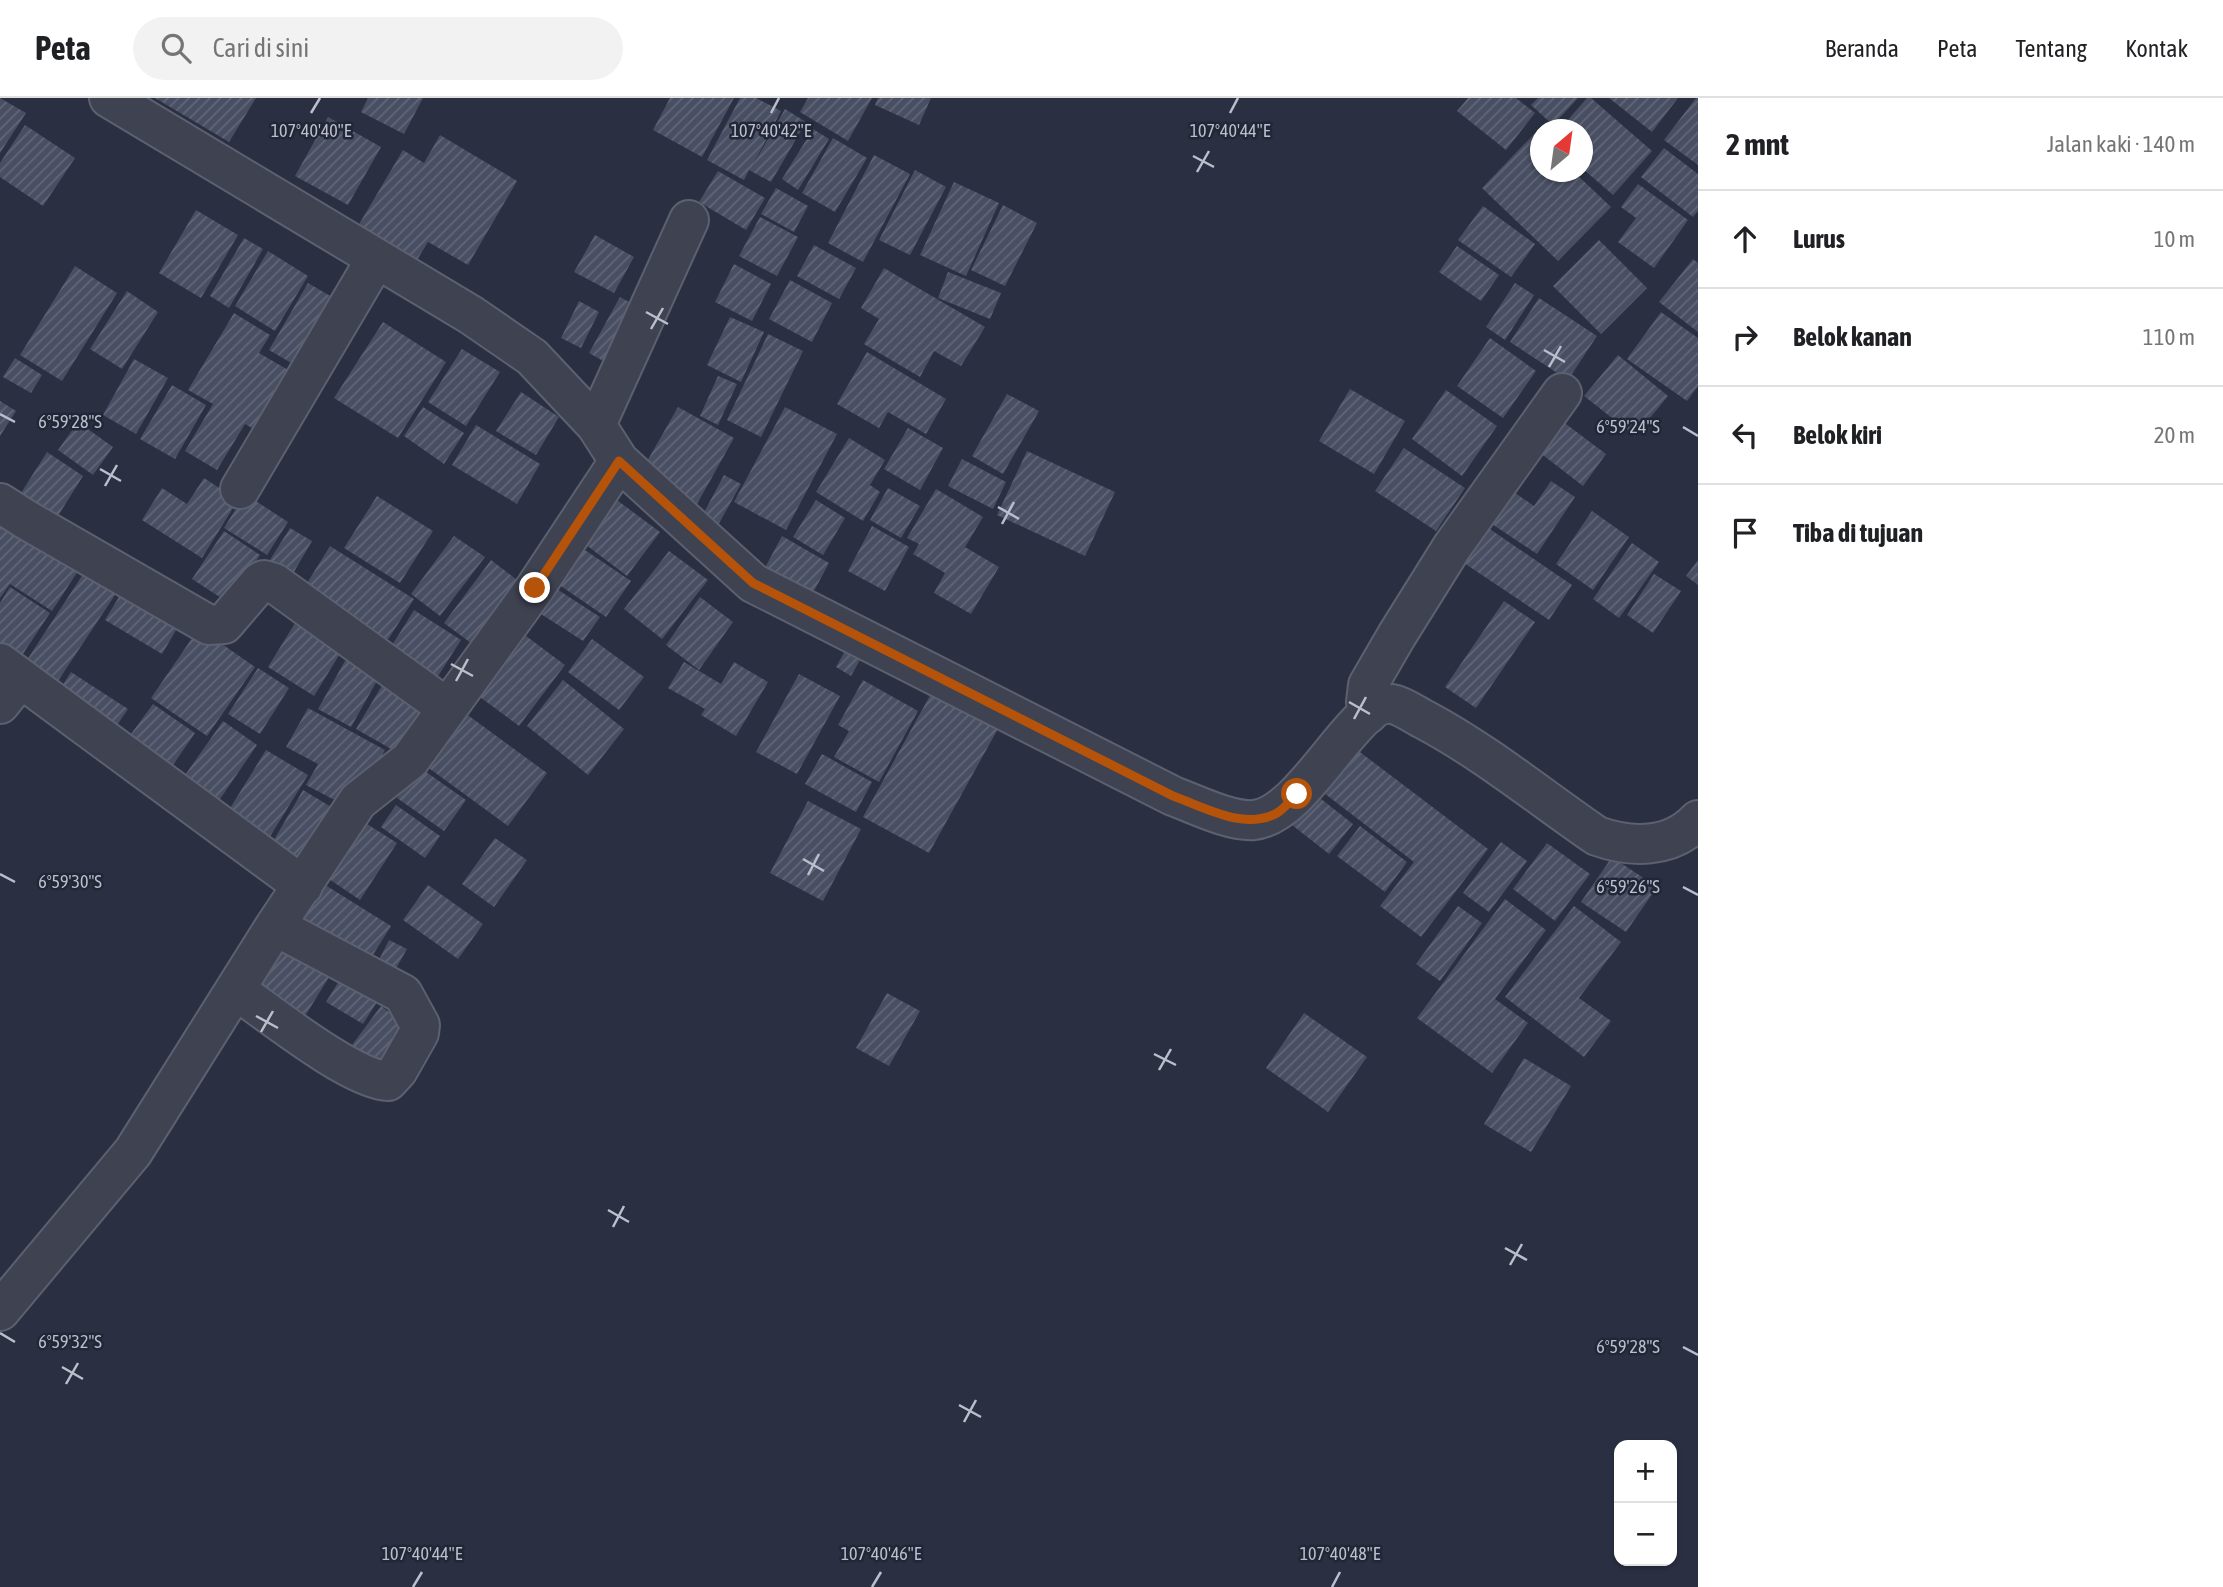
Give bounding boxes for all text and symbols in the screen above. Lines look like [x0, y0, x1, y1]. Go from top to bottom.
search box [133, 17, 623, 80]
text: Peta [35, 29, 91, 67]
icon: search [157, 29, 195, 67]
text: Cari di sini [213, 33, 309, 63]
text: Beranda [1825, 35, 1899, 62]
text: Peta [1937, 35, 1977, 62]
text: Tentang [2015, 35, 2087, 62]
text: Kontak [2125, 35, 2188, 62]
north arrow [1530, 119, 1593, 182]
text: 107°40'40"E [271, 120, 352, 141]
text: 107°40'42"E [731, 120, 812, 141]
text: 107°40'44"E [1190, 120, 1271, 141]
text: 2 mnt [1726, 127, 1789, 161]
text: Jalan kaki · 140 m [2047, 131, 2195, 157]
icon: ahead [1726, 220, 1764, 258]
text: Lurus [1793, 224, 1845, 254]
text: 10 m [2154, 226, 2195, 252]
icon: right [1726, 318, 1764, 356]
text: Belok kanan [1793, 322, 1912, 352]
text: 110 m [2143, 324, 2195, 350]
text: 6°59'28"S [38, 411, 102, 432]
text: 6°59'24"S [1596, 416, 1660, 437]
icon: left [1726, 416, 1764, 454]
text: Belok kiri [1793, 420, 1882, 450]
text: 20 m [2154, 422, 2195, 448]
icon: arrive [1726, 514, 1764, 552]
text: Tiba di tujuan [1793, 518, 1923, 548]
route end [519, 572, 550, 603]
route start [1281, 778, 1312, 809]
text: 6°59'30"S [38, 871, 102, 892]
text: 6°59'26"S [1596, 876, 1660, 897]
text: 6°59'32"S [38, 1331, 102, 1352]
text: 6°59'28"S [1596, 1336, 1660, 1357]
map controls [1614, 1440, 1677, 1566]
button: + [1614, 1440, 1677, 1503]
button: − [1614, 1503, 1677, 1566]
text: 107°40'44"E [382, 1543, 463, 1564]
text: 107°40'46"E [841, 1543, 922, 1564]
text: 107°40'48"E [1300, 1543, 1381, 1564]

